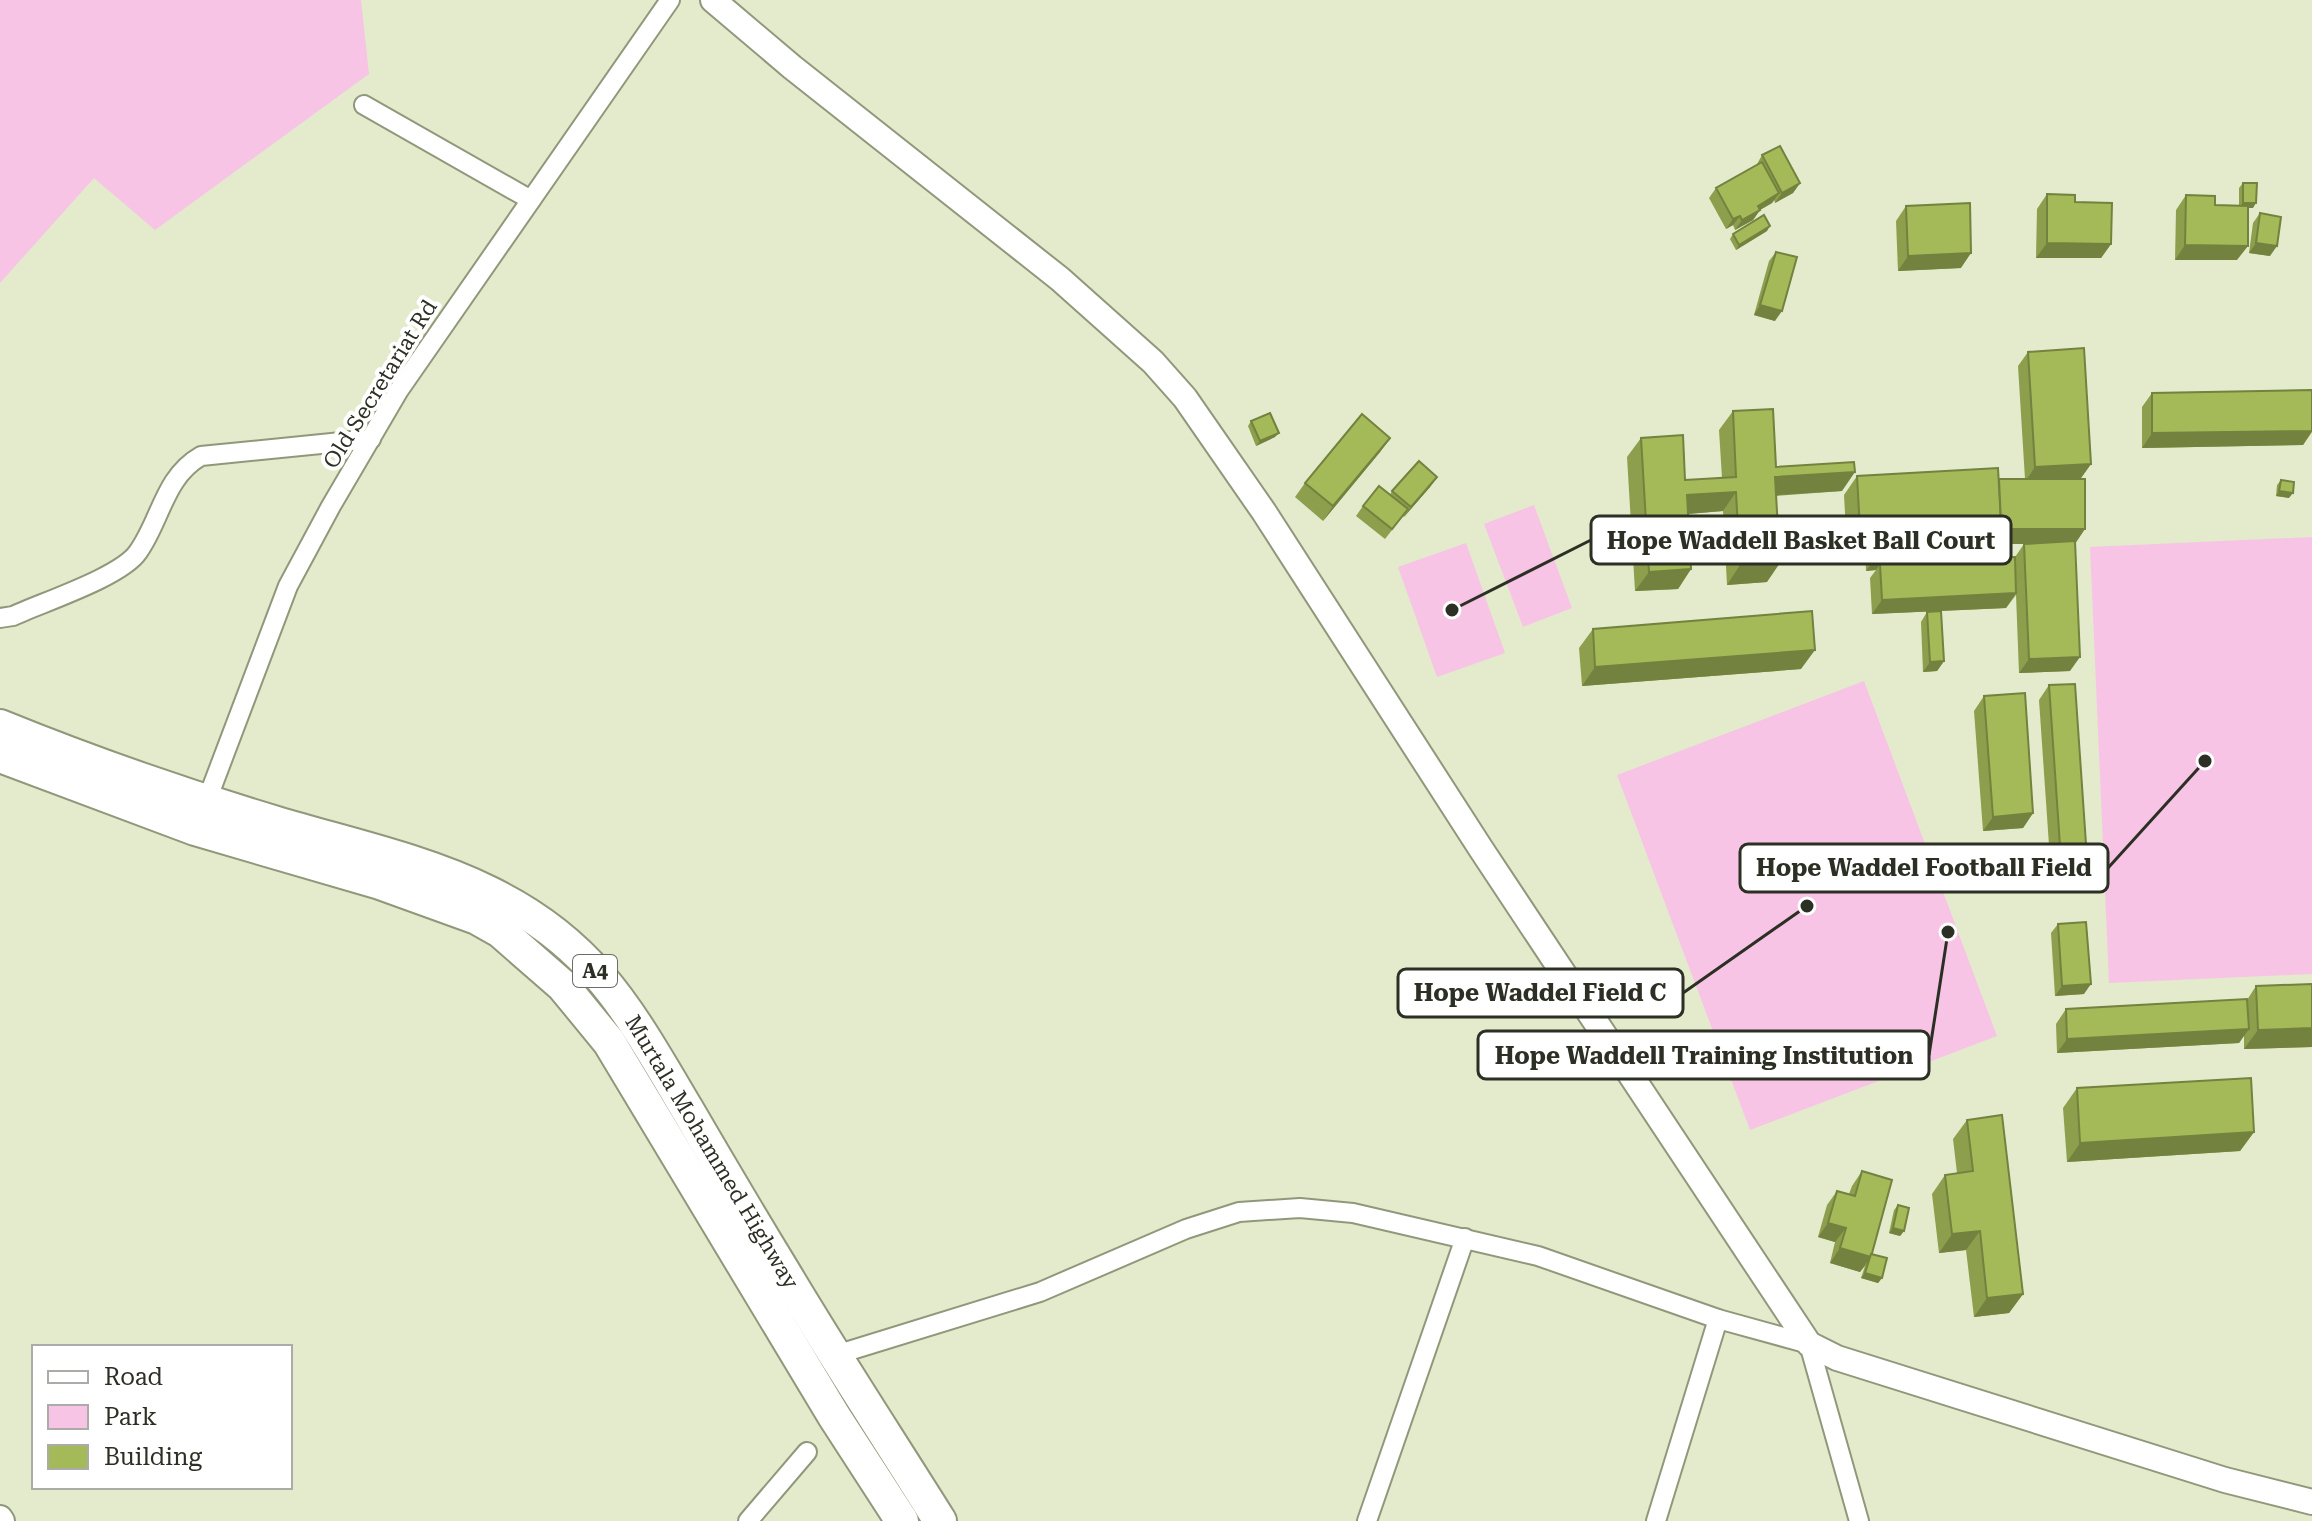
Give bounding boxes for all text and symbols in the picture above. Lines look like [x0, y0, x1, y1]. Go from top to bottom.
street label: Old Secretariat Rd [318, 295, 442, 473]
callout: Hope Waddell Basket Ball Court [1591, 516, 2011, 564]
text: Hope Waddell Basket Ball Court [1607, 527, 1996, 555]
callout: Hope Waddel Football Field [1740, 844, 2108, 892]
text: Hope Waddel Football Field [1756, 854, 2092, 882]
road number: A4 [573, 955, 617, 987]
callout: Hope Waddel Field C [1398, 969, 1683, 1017]
text: Hope Waddel Field C [1414, 979, 1666, 1007]
street label: Murtala Mohammed Highway [620, 1011, 804, 1293]
callout: Hope Waddell Training Institution [1478, 1031, 1929, 1079]
text: Hope Waddell Training Institution [1495, 1042, 1913, 1070]
legend [32, 1345, 292, 1489]
text: Road [104, 1363, 163, 1391]
text: Park [104, 1403, 157, 1431]
text: Building [104, 1443, 202, 1471]

